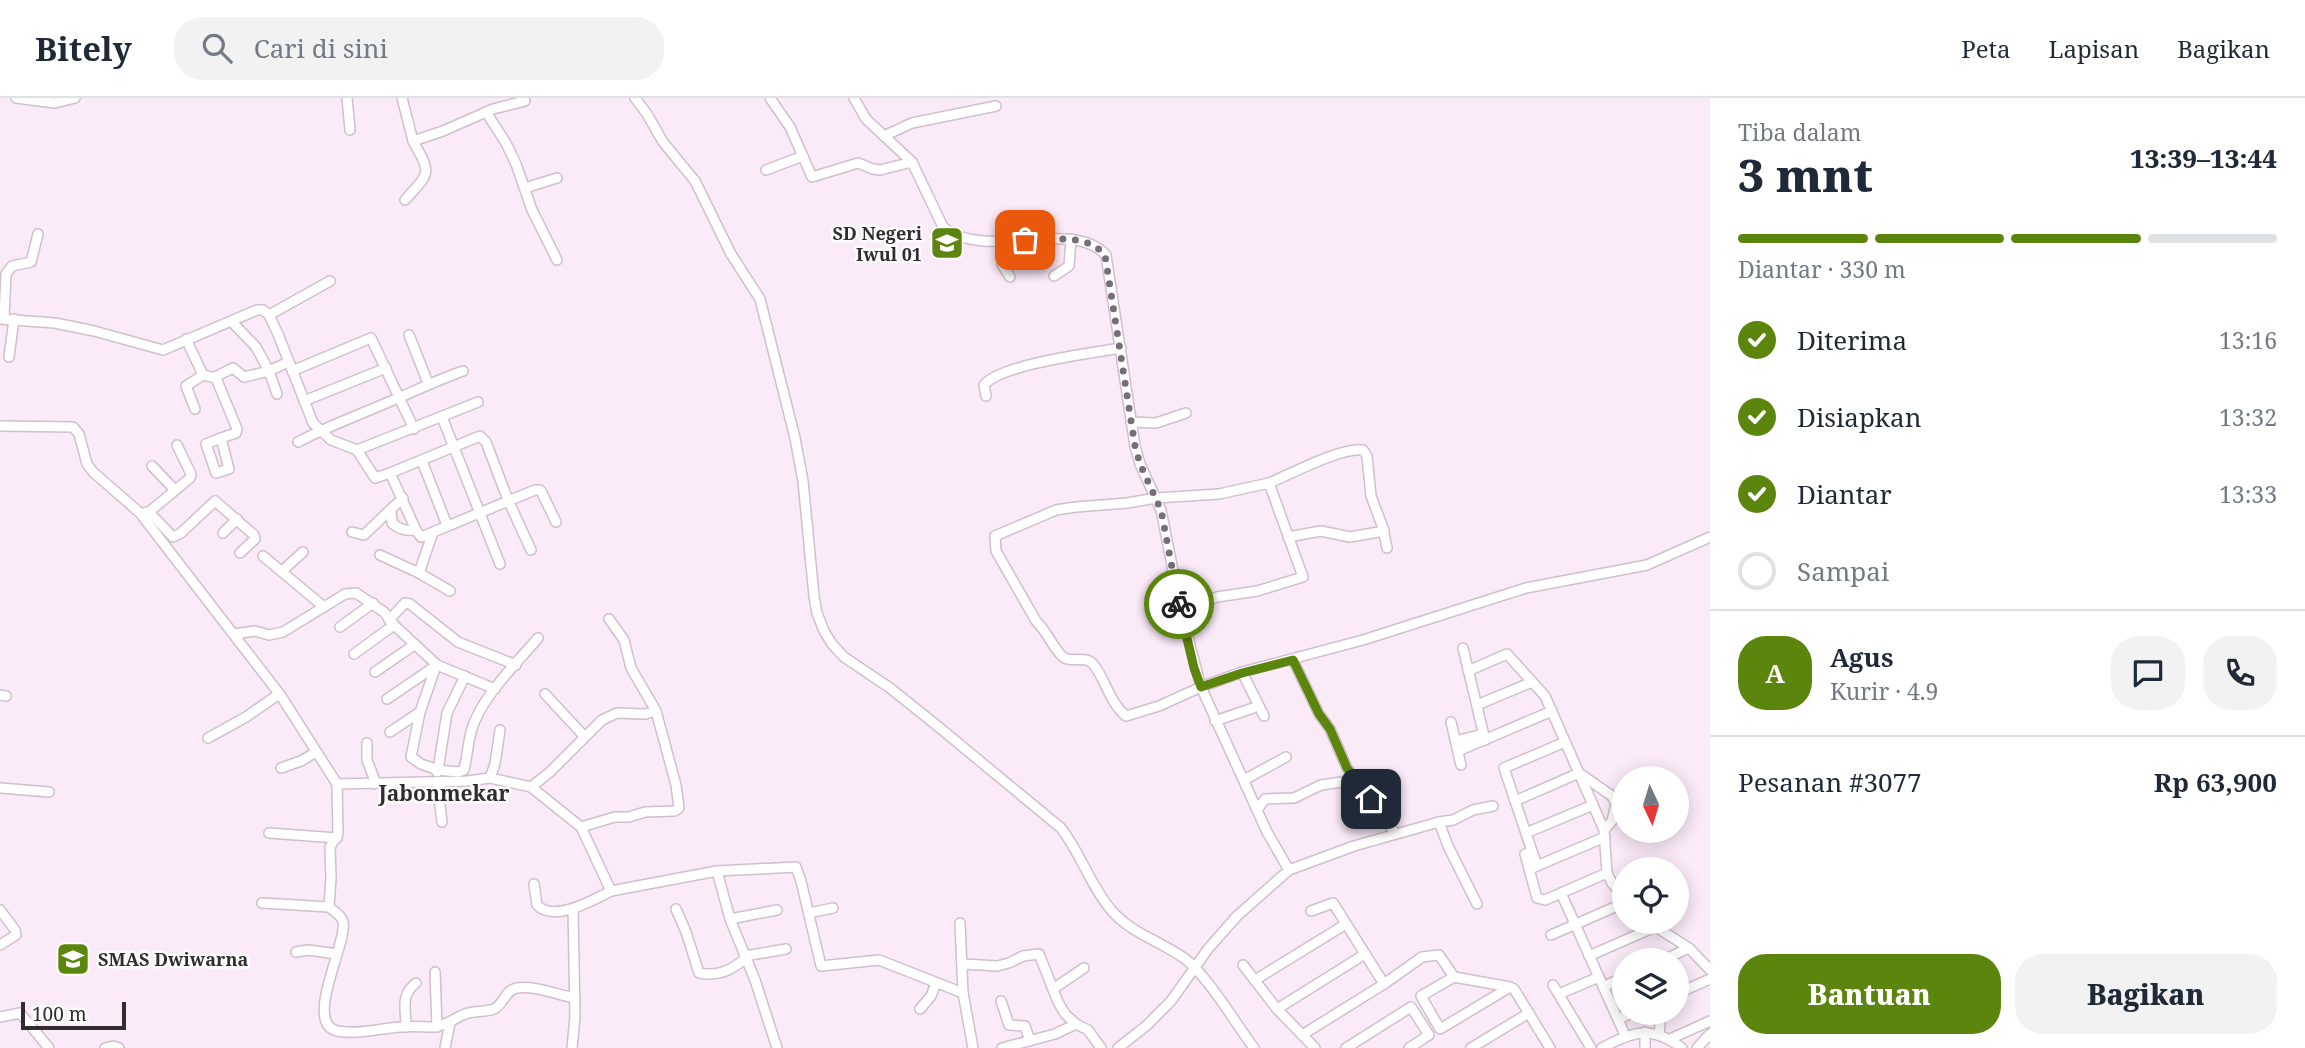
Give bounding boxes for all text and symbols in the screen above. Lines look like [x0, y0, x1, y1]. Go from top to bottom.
search box [174, 17, 664, 80]
text: Bitely [35, 26, 132, 71]
icon: search [198, 29, 236, 67]
text: Cari di sini [254, 30, 388, 66]
text: Peta [1961, 32, 2010, 65]
text: Lapisan [2048, 32, 2139, 65]
text: Bagikan [2177, 32, 2270, 65]
text: Tiba dalam [1738, 116, 1861, 148]
text: 13:39–13:44 [2130, 140, 2277, 176]
text: 3 mnt [1738, 143, 1873, 205]
pin [995, 210, 1055, 270]
place label: SD Negeri Iwul 01 [832, 221, 923, 266]
icon: bag [1006, 221, 1044, 259]
school or university icon: SD Negeri Iwul 01 [928, 224, 966, 262]
text: Diantar · 330 m [1738, 253, 1906, 285]
icon: check [1738, 321, 1776, 359]
text: Diterima [1797, 322, 1907, 358]
text: 13:16 [2219, 324, 2277, 356]
icon: check [1738, 398, 1776, 436]
text: Disiapkan [1797, 399, 1922, 435]
text: 13:32 [2219, 401, 2277, 433]
icon: check [1738, 475, 1776, 513]
text: Diantar [1797, 476, 1892, 512]
text: 13:33 [2219, 478, 2277, 510]
text: Sampai [1797, 553, 1889, 589]
courier [1144, 569, 1214, 639]
icon: bike [1160, 585, 1198, 623]
button: chat [2111, 636, 2185, 710]
button: phone [2203, 636, 2277, 710]
text: Agus [1830, 639, 1893, 675]
text: A [1765, 655, 1785, 691]
text: Kurir · 4.9 [1830, 675, 1938, 707]
text: Pesanan #3077 [1738, 764, 1922, 800]
text: Rp 63,900 [2154, 764, 2277, 800]
north arrow [1612, 766, 1689, 844]
map controls [1612, 766, 1689, 1025]
pin [1341, 769, 1401, 829]
district label: Jabonmekar [377, 779, 510, 807]
icon: home [1352, 780, 1390, 818]
button: locate [1612, 857, 1689, 934]
school or university icon: SMAS Dwiwarna [54, 940, 92, 978]
place label: SMAS Dwiwarna [98, 947, 248, 971]
button: layers [1612, 948, 1689, 1025]
button: Bantuan [1738, 954, 2001, 1034]
button: Bagikan [2015, 954, 2277, 1034]
scale bar [21, 999, 126, 1031]
text: 100 m [32, 1001, 87, 1027]

